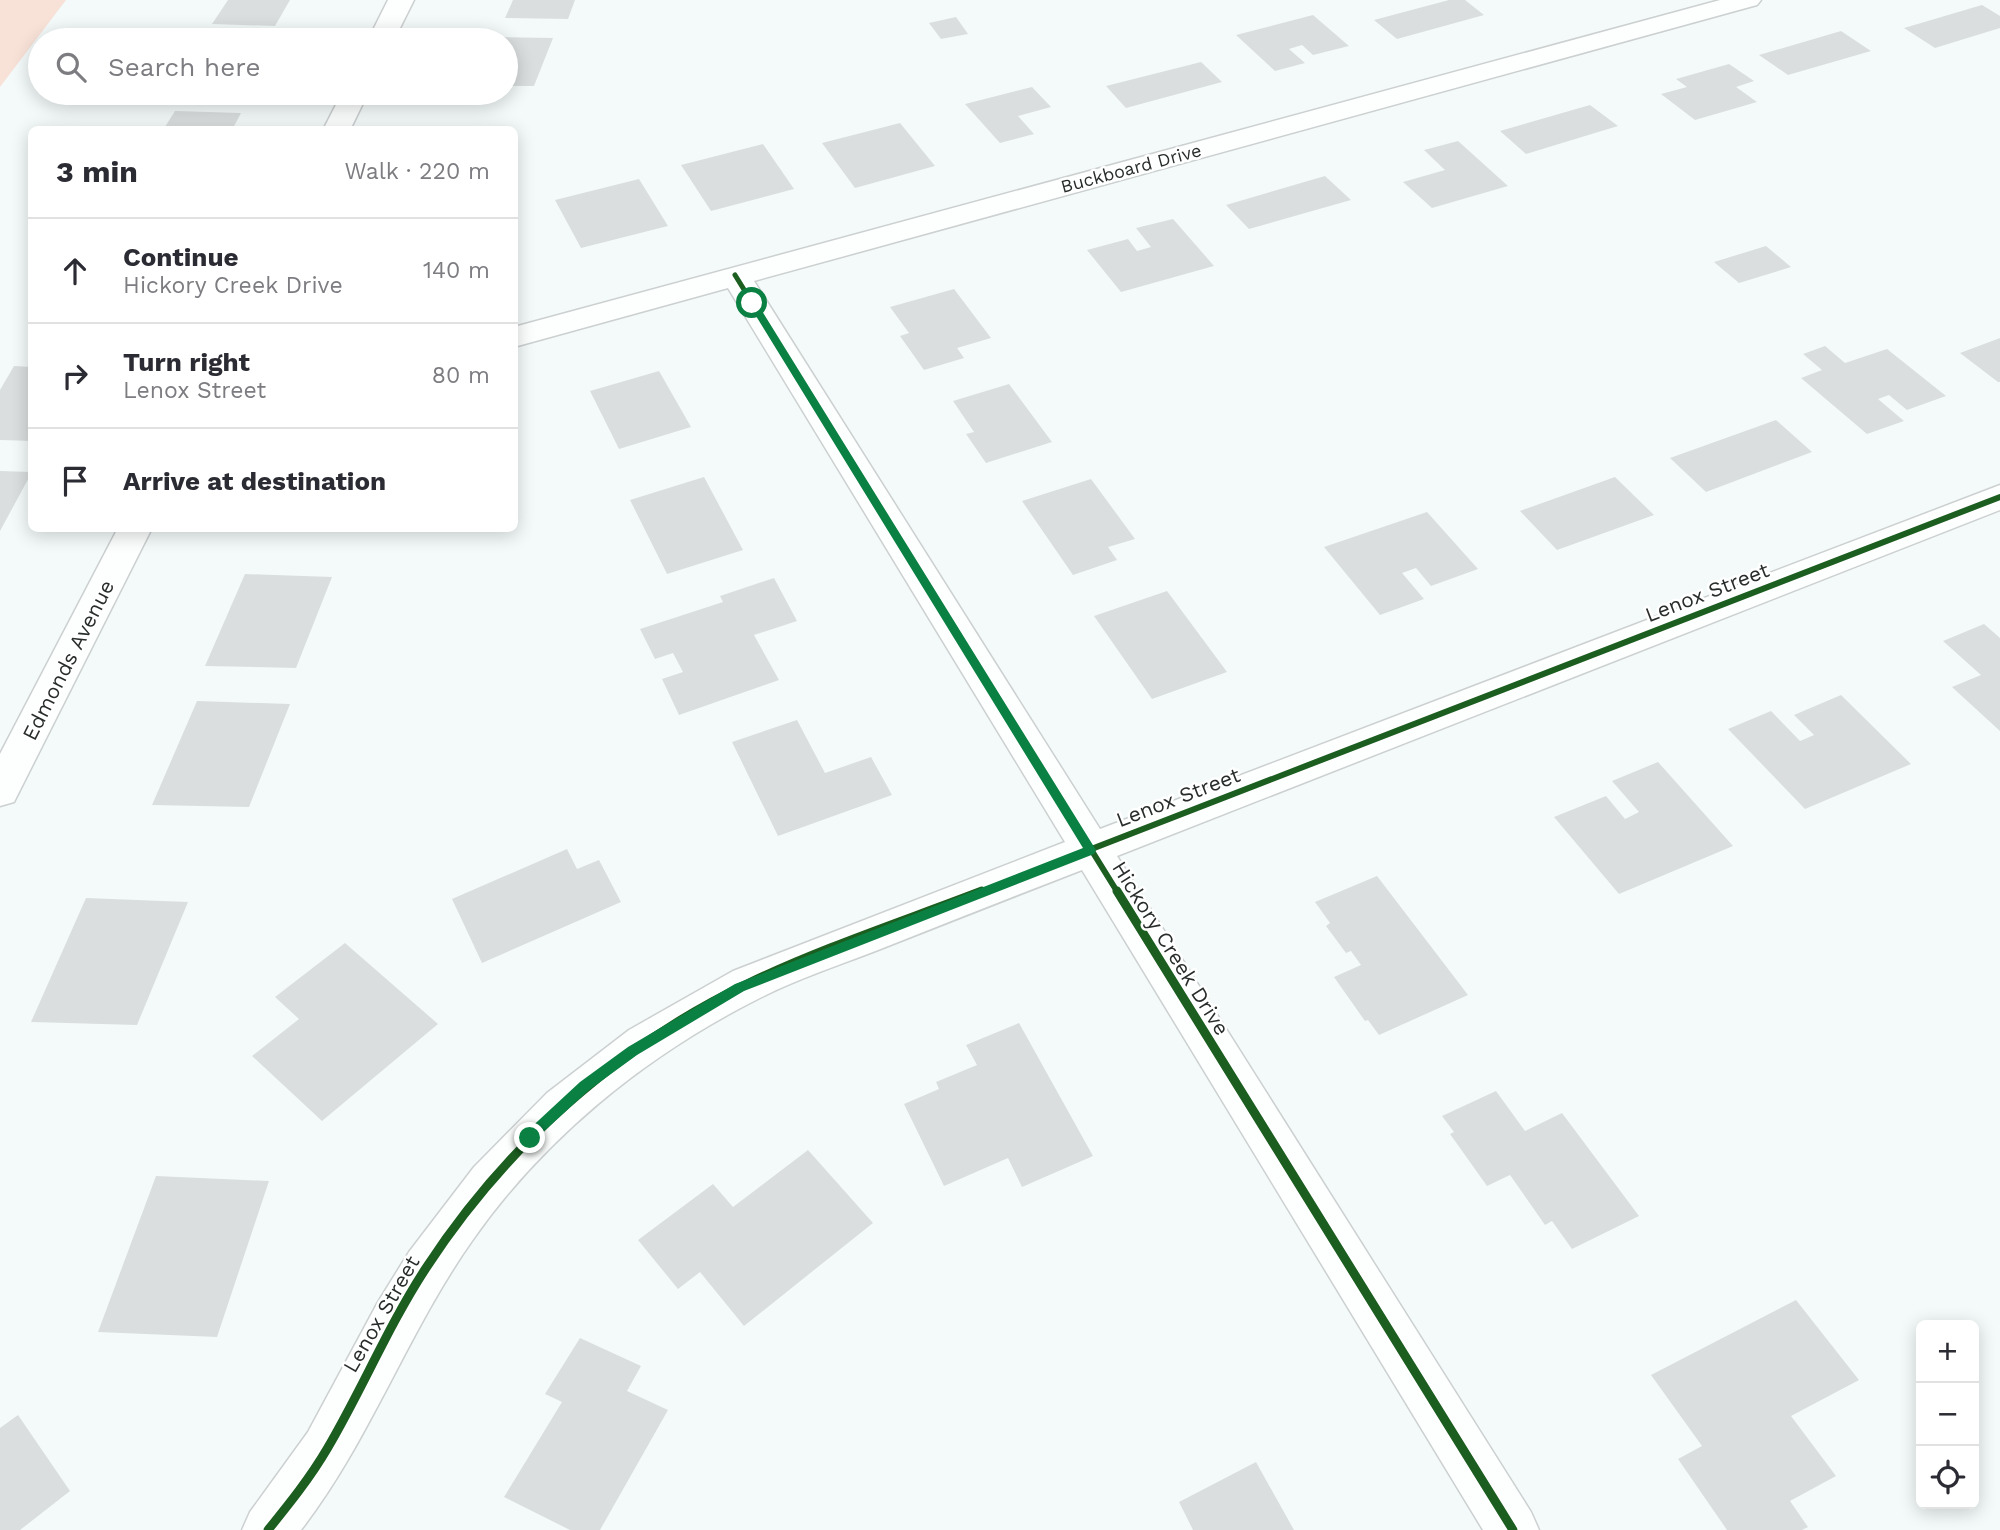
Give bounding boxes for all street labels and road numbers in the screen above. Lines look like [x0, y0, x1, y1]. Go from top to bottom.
street label: Buckboard Drive [1058, 139, 1204, 197]
street label: Lenox Street [1642, 557, 1773, 627]
street label: Edmonds Avenue [17, 576, 119, 744]
street label: Lenox Street [1113, 762, 1244, 832]
street label: Hickory Creek Drive [1107, 856, 1235, 1040]
street label: Lenox Street [338, 1251, 425, 1377]

